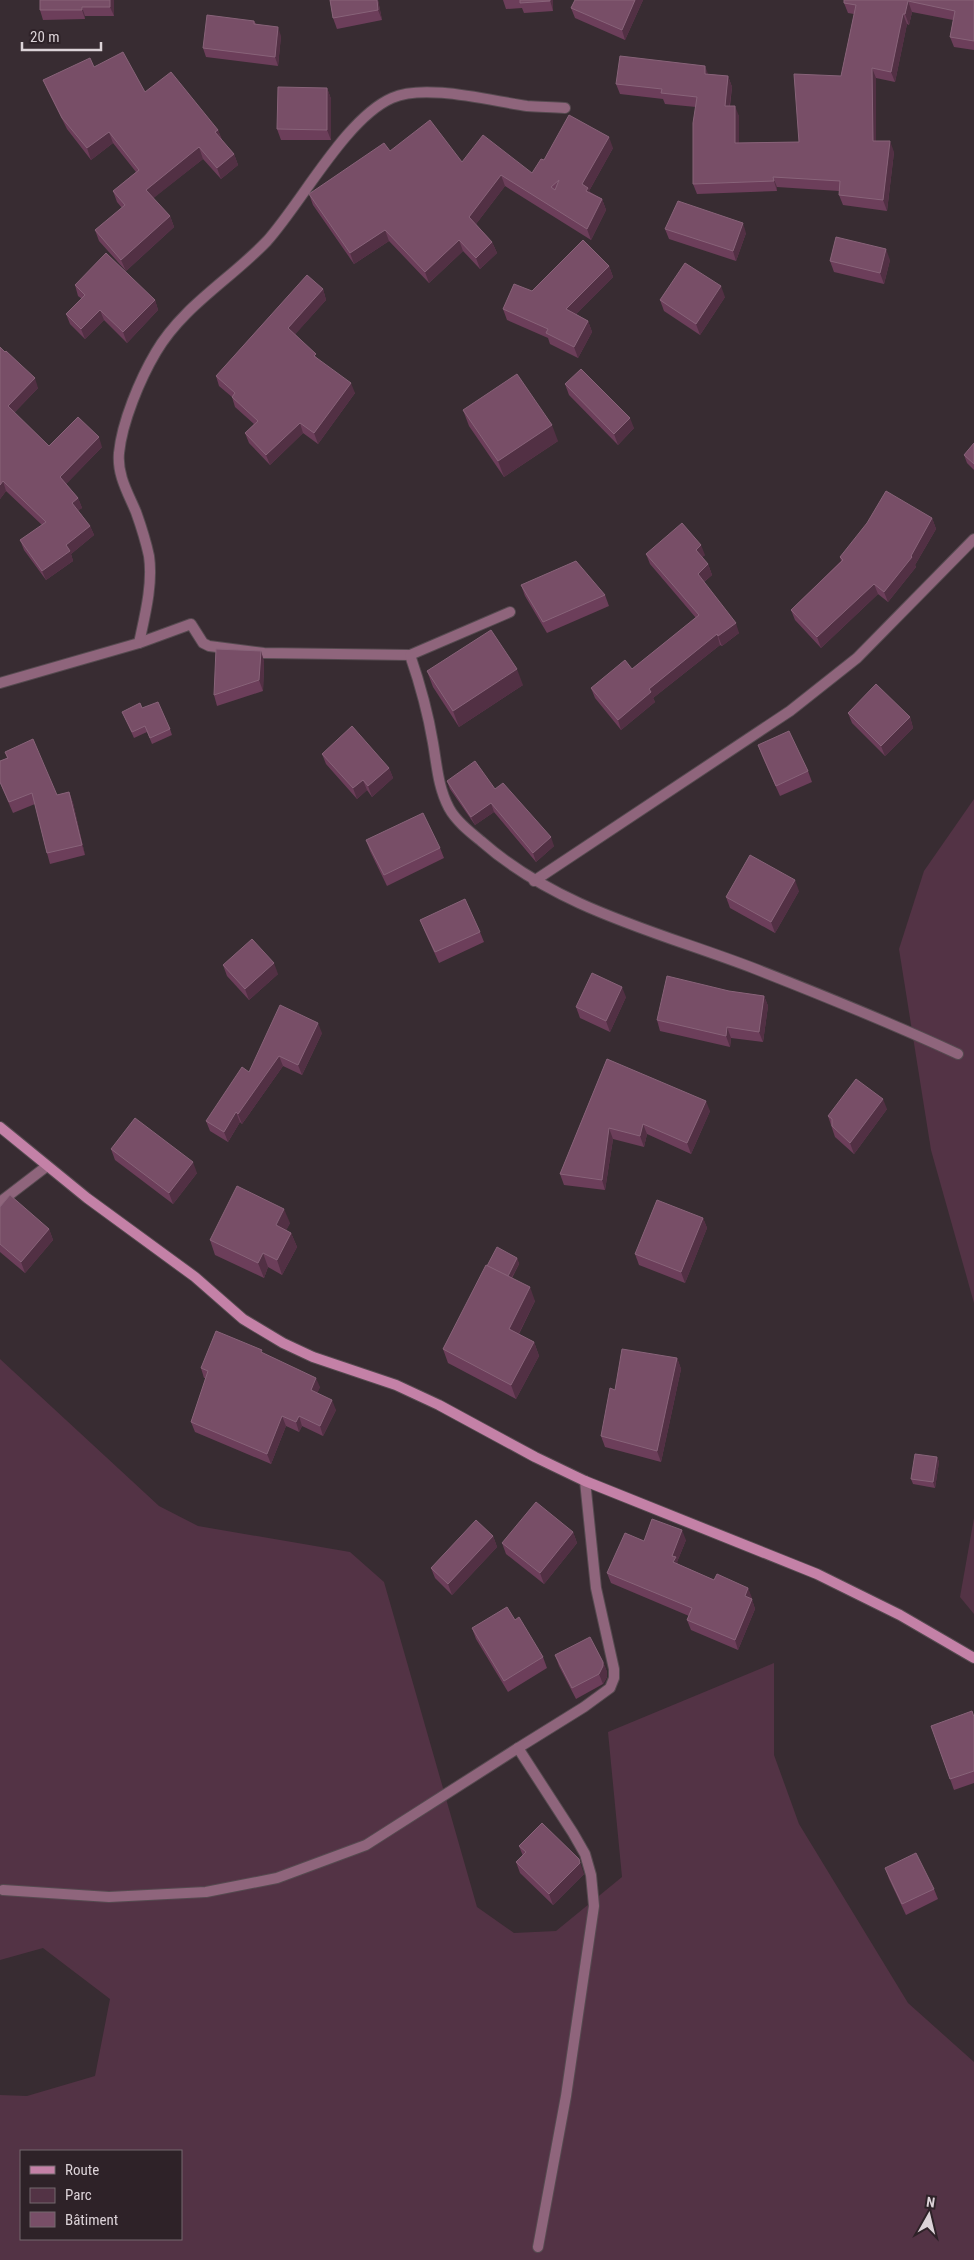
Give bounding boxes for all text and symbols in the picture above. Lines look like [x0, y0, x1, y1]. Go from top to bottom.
scale bar [22, 20, 101, 52]
text: 20 m [30, 28, 60, 46]
legend [20, 2150, 182, 2240]
text: Route [65, 2161, 99, 2179]
text: Parc [65, 2186, 92, 2204]
north arrow [904, 2190, 954, 2240]
text: N [925, 2194, 936, 2211]
text: Bâtiment [65, 2211, 118, 2229]

